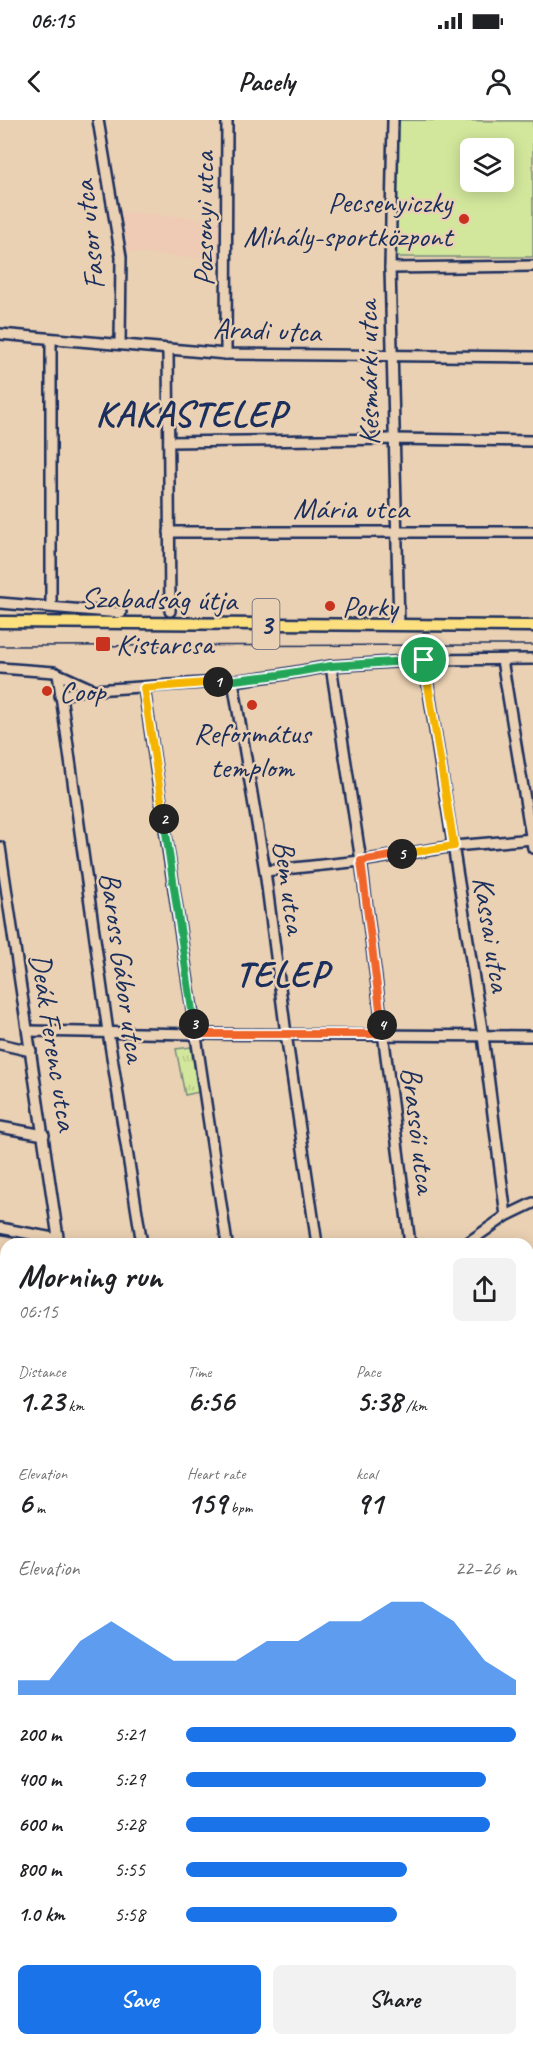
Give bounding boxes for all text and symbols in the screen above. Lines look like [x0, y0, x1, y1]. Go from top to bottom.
text: 06:15 [30, 7, 74, 35]
text: Pacely [238, 64, 295, 98]
icon: back [18, 65, 51, 98]
icon: person [482, 65, 515, 98]
map controls [460, 138, 514, 192]
button: layers [460, 138, 514, 192]
street label: Pozsonyi utca [184, 150, 222, 286]
street label: Fasor utca [64, 177, 114, 291]
place label: Pecsenyiczky Mihály-sportközpont [243, 183, 455, 255]
marker: Pecsenyiczky Mihály-sportközpont [457, 212, 471, 226]
street label: Késmárki utca [348, 297, 388, 446]
street label: Aradi utca [212, 309, 323, 351]
district label: KAKASTELEP [96, 391, 291, 437]
street label: Mária utca [293, 489, 411, 527]
street label: Szabadság útja [81, 579, 239, 619]
place label: Porky [342, 587, 400, 625]
road number: 3 [252, 599, 280, 649]
marker: Porky [323, 599, 337, 613]
place label: Kistarcsa [116, 625, 216, 663]
pin [398, 634, 449, 685]
marker: Kistarcsa [94, 635, 112, 653]
icon: arrive [407, 643, 440, 676]
pin: 1 [203, 667, 233, 697]
place label: Coop [59, 672, 107, 710]
text: 1 [214, 672, 222, 692]
marker: Coop [40, 684, 54, 698]
marker: Református templom [245, 698, 259, 712]
place label: Református templom [194, 714, 313, 786]
pin: 2 [149, 804, 179, 834]
text: 2 [160, 809, 168, 829]
street label: Bem utca [265, 838, 316, 939]
pin: 5 [387, 839, 417, 869]
text: 5 [399, 844, 405, 864]
street label: Baross Gábor utca [91, 870, 155, 1067]
street label: Kassai utca [464, 874, 520, 996]
street label: Deák Ferenc utca [21, 951, 87, 1135]
district label: TELEP [235, 951, 333, 997]
pin: 3 [179, 1009, 209, 1039]
pin: 4 [367, 1010, 397, 1040]
text: 3 [190, 1014, 198, 1034]
text: 4 [378, 1015, 386, 1035]
street label: Brassói utca [392, 1065, 446, 1198]
text: Morning run [18, 1255, 162, 1297]
button: share [453, 1258, 516, 1321]
text: 06:15 [18, 1299, 58, 1324]
text: Distance [18, 1362, 66, 1382]
text: Time [187, 1362, 211, 1382]
text: Pace [356, 1362, 381, 1382]
text: 1.23 [18, 1382, 64, 1420]
text: 6:56 [187, 1382, 234, 1420]
text: 5:38 [356, 1382, 402, 1420]
text: km [64, 1396, 84, 1416]
text: /km [402, 1396, 427, 1416]
text: Elevation [18, 1464, 67, 1484]
text: Heart rate [187, 1464, 245, 1484]
text: kcal [356, 1464, 377, 1484]
text: 6 [18, 1484, 32, 1522]
text: 159 [187, 1484, 227, 1522]
text: 91 [356, 1484, 383, 1522]
text: m [32, 1498, 45, 1518]
text: bpm [227, 1498, 253, 1518]
text: Elevation [18, 1556, 80, 1581]
text: 22–26 m [455, 1556, 516, 1581]
text: 200 m [18, 1722, 61, 1747]
text: 5:21 [114, 1722, 145, 1747]
text: 400 m [18, 1767, 61, 1792]
text: 5:29 [114, 1767, 145, 1792]
text: 600 m [18, 1812, 62, 1837]
text: 5:28 [114, 1812, 145, 1837]
text: 800 m [18, 1857, 61, 1882]
text: 5:55 [114, 1857, 145, 1882]
text: 1.0 km [18, 1902, 65, 1927]
text: 5:58 [114, 1902, 145, 1927]
button: Save [18, 1965, 261, 2034]
button: Share [273, 1965, 516, 2034]

